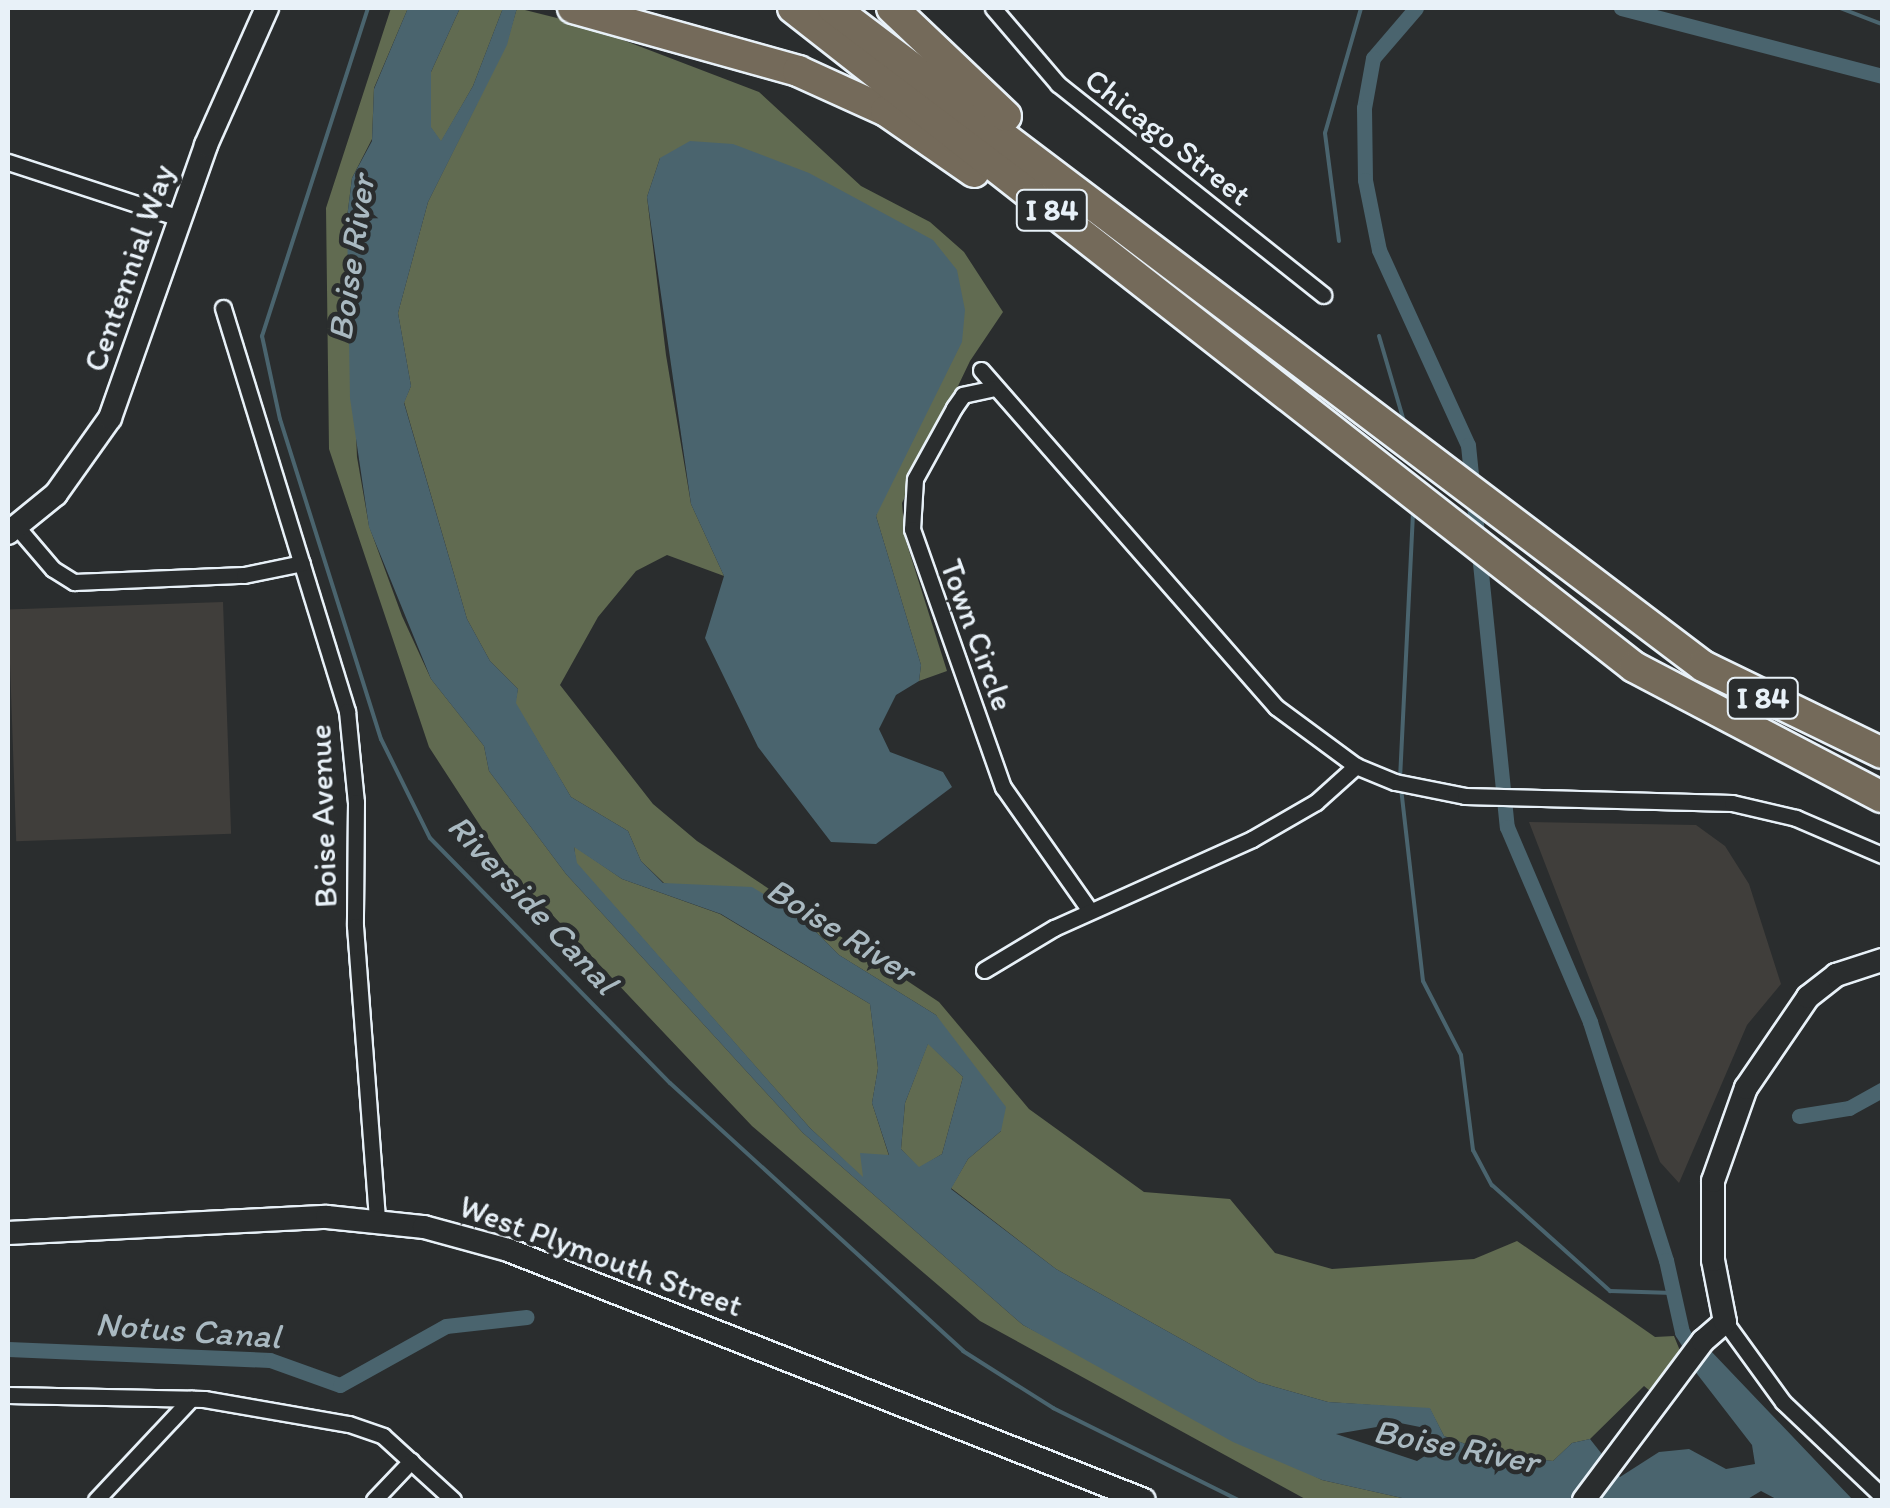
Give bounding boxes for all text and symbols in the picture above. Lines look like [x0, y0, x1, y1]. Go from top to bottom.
street label: Chicago Street [1077, 60, 1259, 214]
street label: Centennial Way [76, 160, 182, 376]
water label: Boise River [319, 173, 383, 343]
road number: I 84 [1014, 185, 1090, 235]
street label: Town Circle [932, 554, 1022, 716]
road number: I 84 [1726, 673, 1800, 723]
street label: Boise Avenue [301, 724, 345, 908]
water label: Riverside Canal [438, 805, 628, 1003]
water label: Boise River [760, 868, 922, 992]
street label: West Plymouth Street [454, 1187, 748, 1325]
water label: Notus Canal [94, 1303, 282, 1357]
water label: Boise River [1371, 1410, 1541, 1482]

